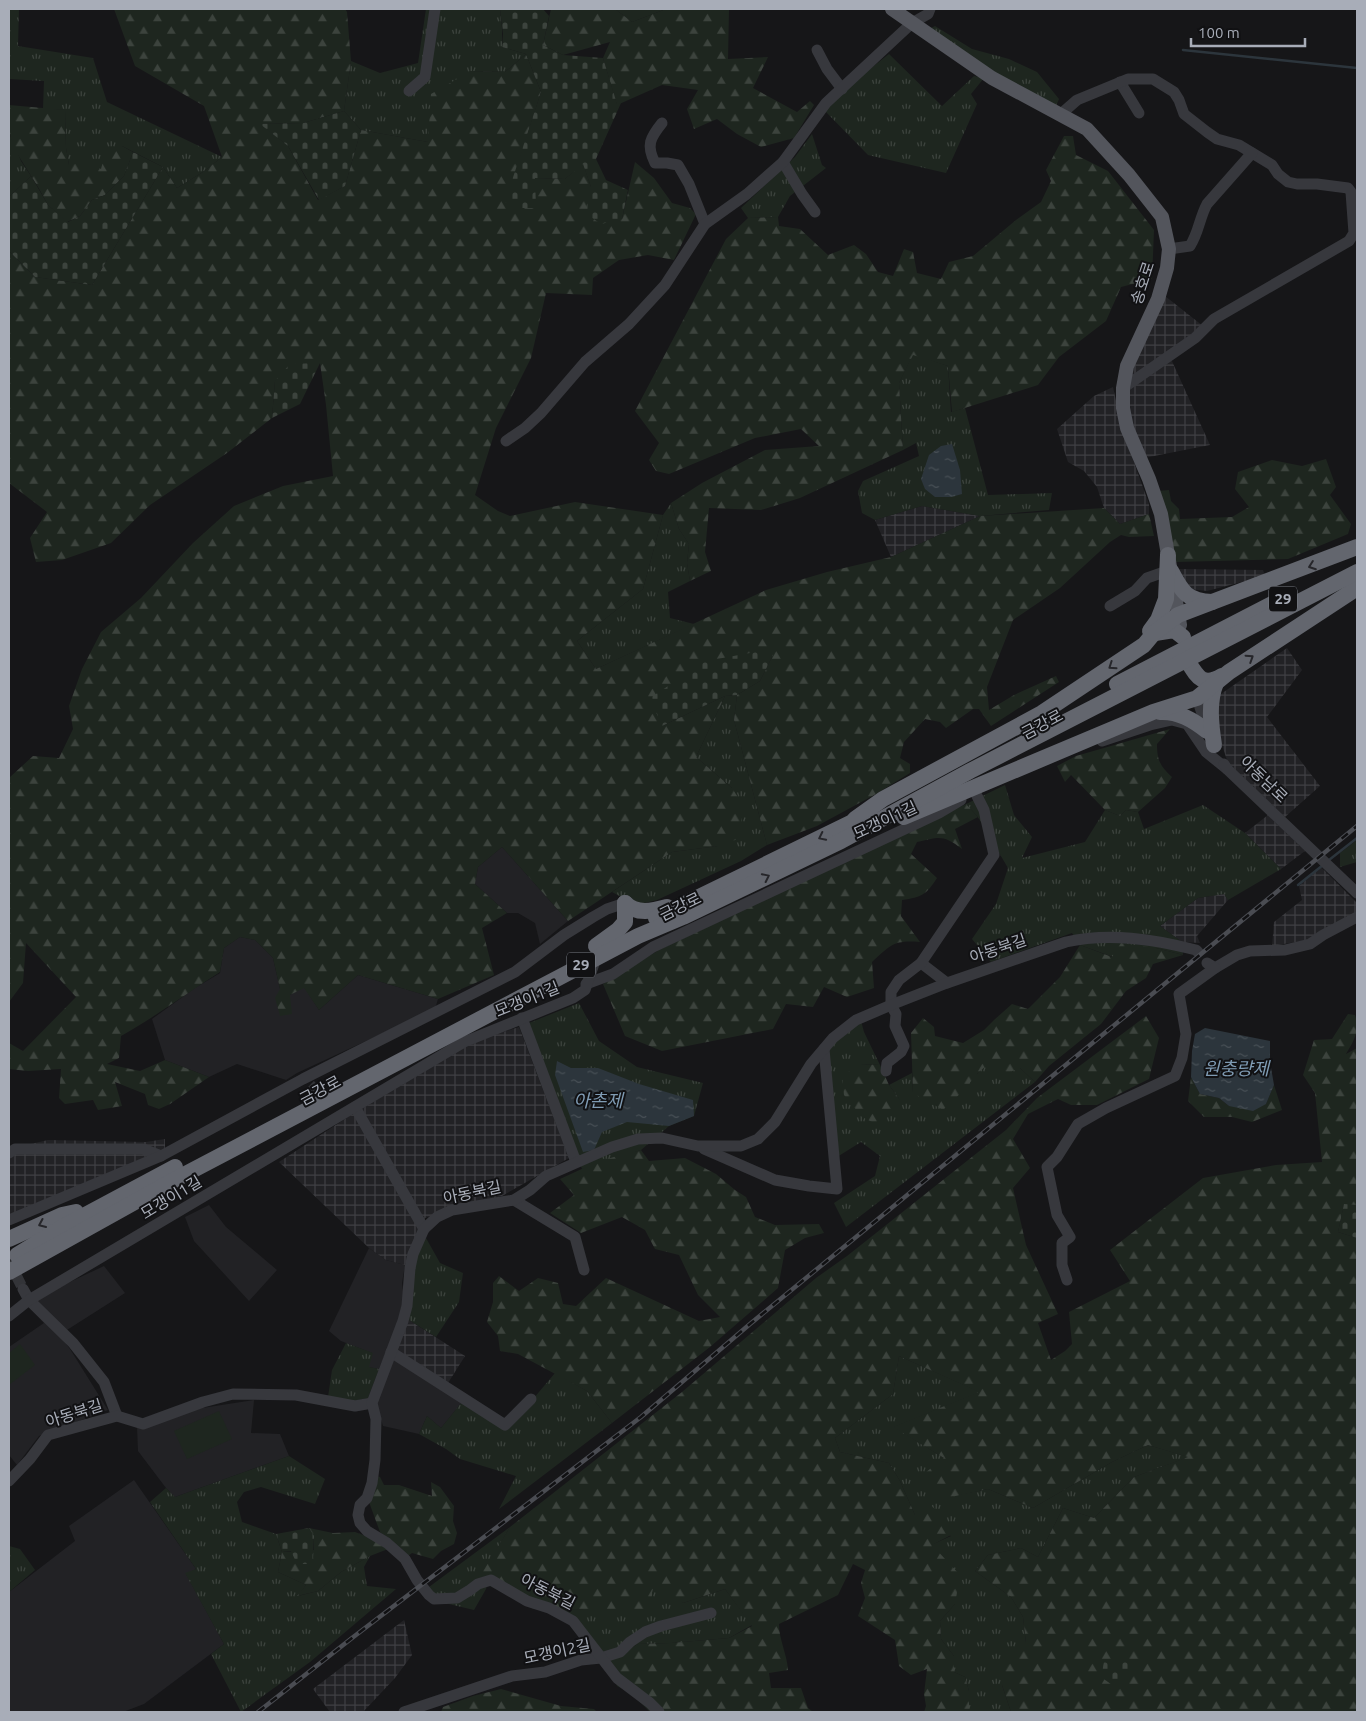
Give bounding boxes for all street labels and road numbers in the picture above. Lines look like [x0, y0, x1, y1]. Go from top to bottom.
street label: 송호로 [1127, 259, 1157, 307]
road number: 29 [1269, 586, 1297, 612]
street label: 금강로 [1018, 706, 1066, 742]
street label: 아동남로 [1237, 752, 1292, 806]
street label: 모갱이1길 [850, 797, 920, 843]
street label: 금강로 [656, 888, 704, 924]
street label: 아동북길 [967, 930, 1029, 966]
road number: 29 [567, 952, 595, 978]
street label: 모갱이1길 [492, 978, 562, 1020]
street label: 금강로 [296, 1072, 344, 1108]
street label: 모갱이1길 [137, 1172, 205, 1222]
street label: 아동북길 [441, 1177, 503, 1207]
street label: 아동북길 [43, 1395, 105, 1431]
street label: 아동북길 [518, 1570, 578, 1612]
street label: 모갱이2길 [522, 1635, 592, 1667]

